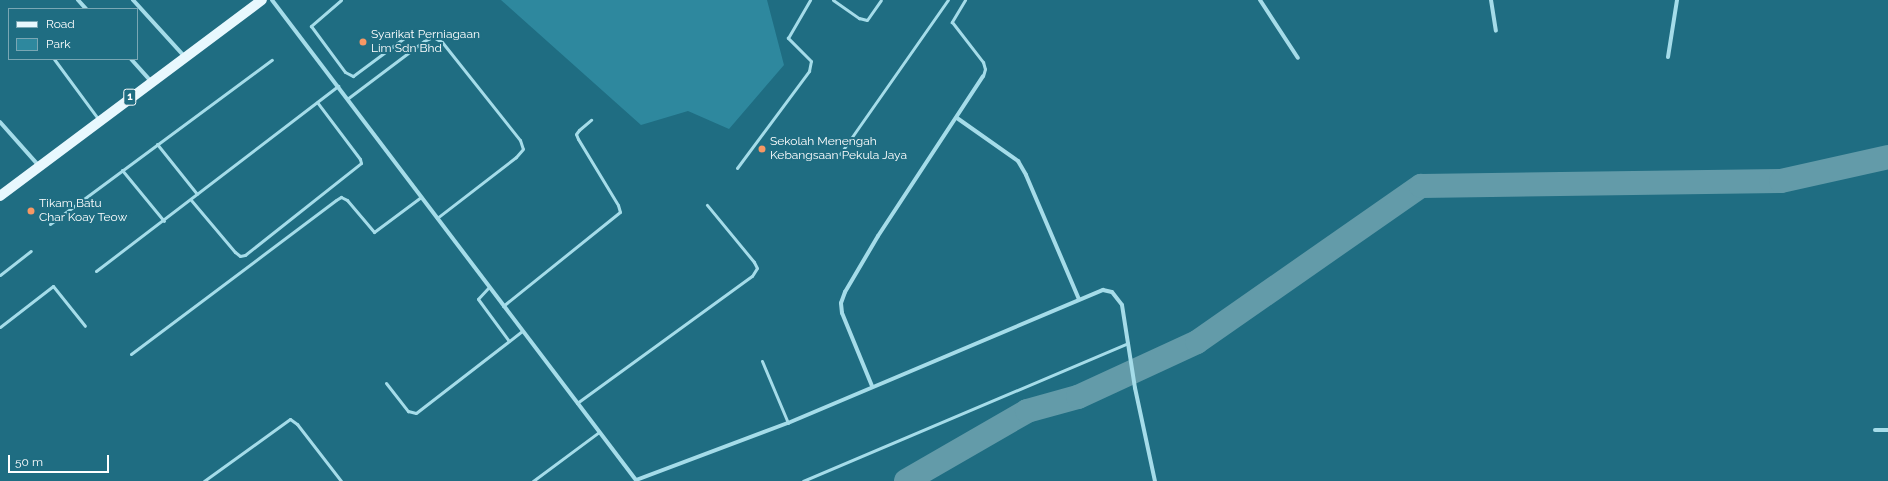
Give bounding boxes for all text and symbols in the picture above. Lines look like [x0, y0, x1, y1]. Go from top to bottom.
legend [8, 8, 138, 60]
text: Road [46, 17, 75, 31]
place label: Syarikat Perniagaan Lim Sdn Bhd [371, 28, 480, 56]
text: Park [46, 37, 71, 51]
marker: Syarikat Perniagaan Lim Sdn Bhd [358, 37, 368, 47]
road number: 1 [123, 88, 137, 106]
place label: Sekolah Menengah Kebangsaan Pekula Jaya [770, 135, 907, 163]
marker: Sekolah Menengah Kebangsaan Pekula Jaya [757, 144, 767, 154]
place label: Tikam Batu Char Koay Teow [39, 197, 128, 225]
marker: Tikam Batu Char Koay Teow [26, 206, 36, 216]
scale bar [10, 447, 111, 473]
text: 50 m [15, 455, 43, 469]

